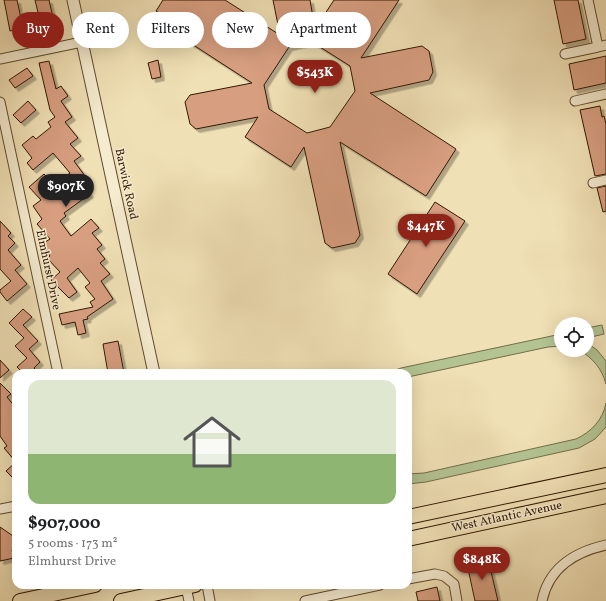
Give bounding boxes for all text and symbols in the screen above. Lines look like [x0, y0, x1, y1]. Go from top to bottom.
chip: Buy [12, 12, 64, 48]
chip: Rent [72, 12, 129, 48]
chip: Filters [137, 12, 204, 48]
chip: New [212, 12, 268, 48]
chip: Apartment [276, 12, 371, 48]
pin: $543K [287, 60, 343, 94]
text: $543K [297, 64, 333, 82]
street label: Barwick Road [111, 147, 141, 221]
pin: $907K [38, 174, 94, 208]
text: $907K [47, 178, 85, 196]
pin: $447K [398, 214, 454, 248]
text: $447K [407, 218, 445, 236]
street label: Elmhurst Drive [32, 229, 64, 312]
map controls [554, 317, 594, 357]
button: locate [554, 317, 594, 357]
icon: home [176, 406, 248, 478]
street label: West Atlantic Avenue [450, 497, 564, 537]
text: $907,000 [28, 512, 101, 535]
text: 5 rooms · 173 m² [28, 535, 118, 553]
pin: $848K [454, 547, 510, 581]
text: $848K [463, 551, 501, 569]
text: Elmhurst Drive [28, 553, 116, 571]

